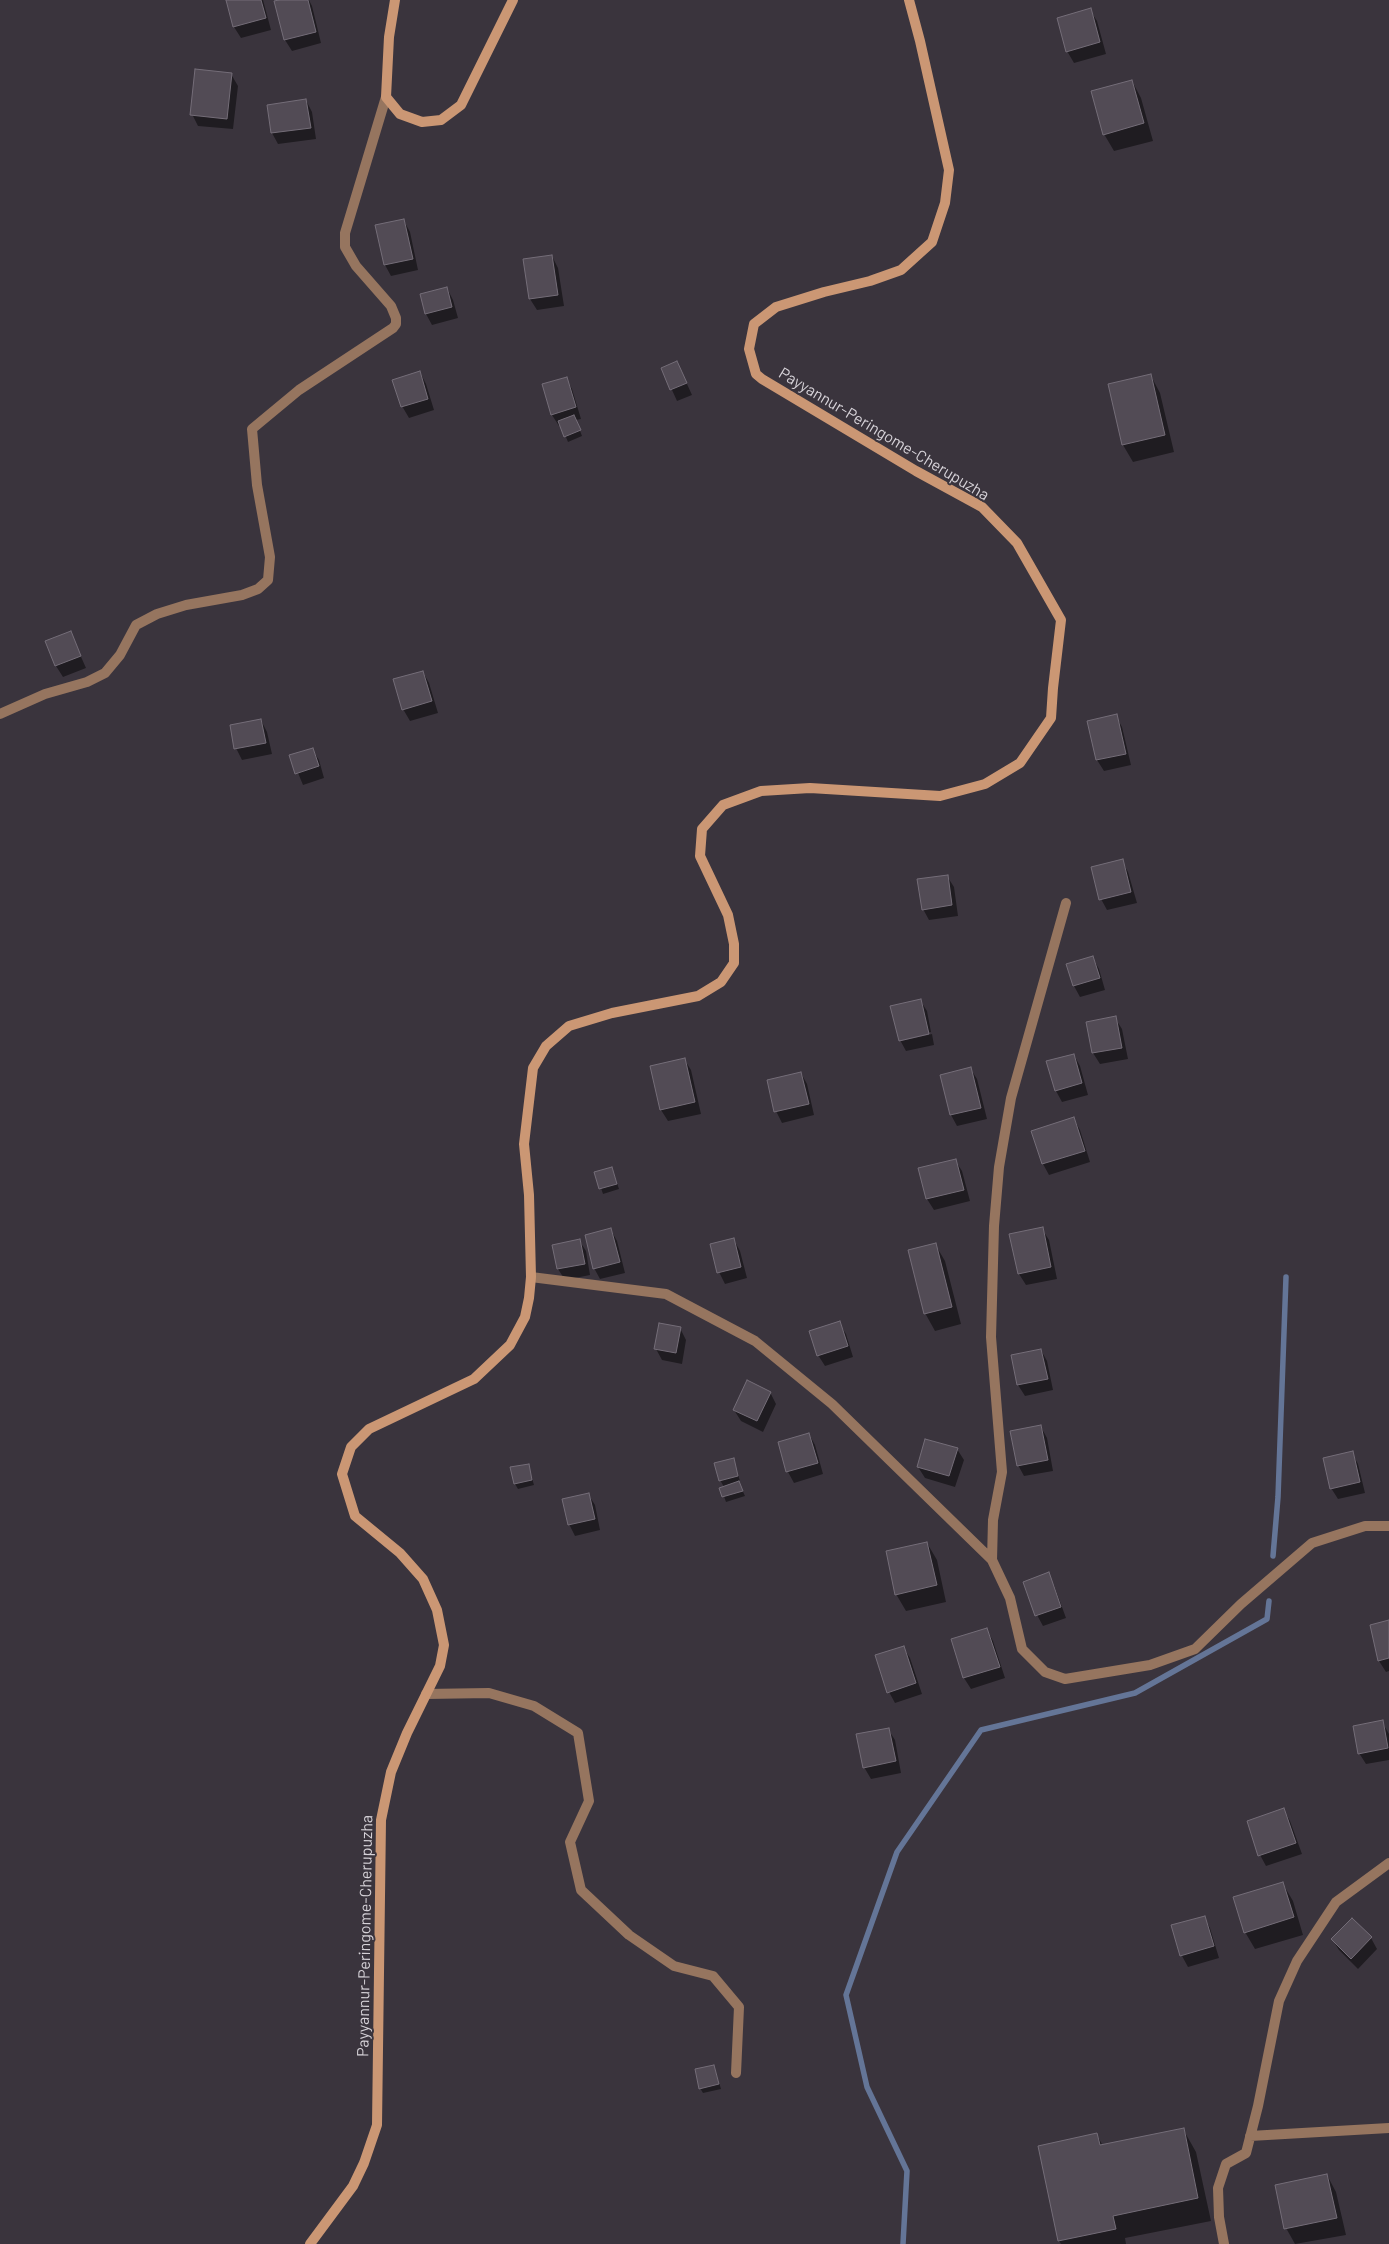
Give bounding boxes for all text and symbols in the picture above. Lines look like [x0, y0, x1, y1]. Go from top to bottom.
street label: Payyannur-Peringome-Cherupuzha [775, 363, 993, 505]
street label: Payyannur-Peringome-Cherupuzha [353, 1815, 377, 2057]

